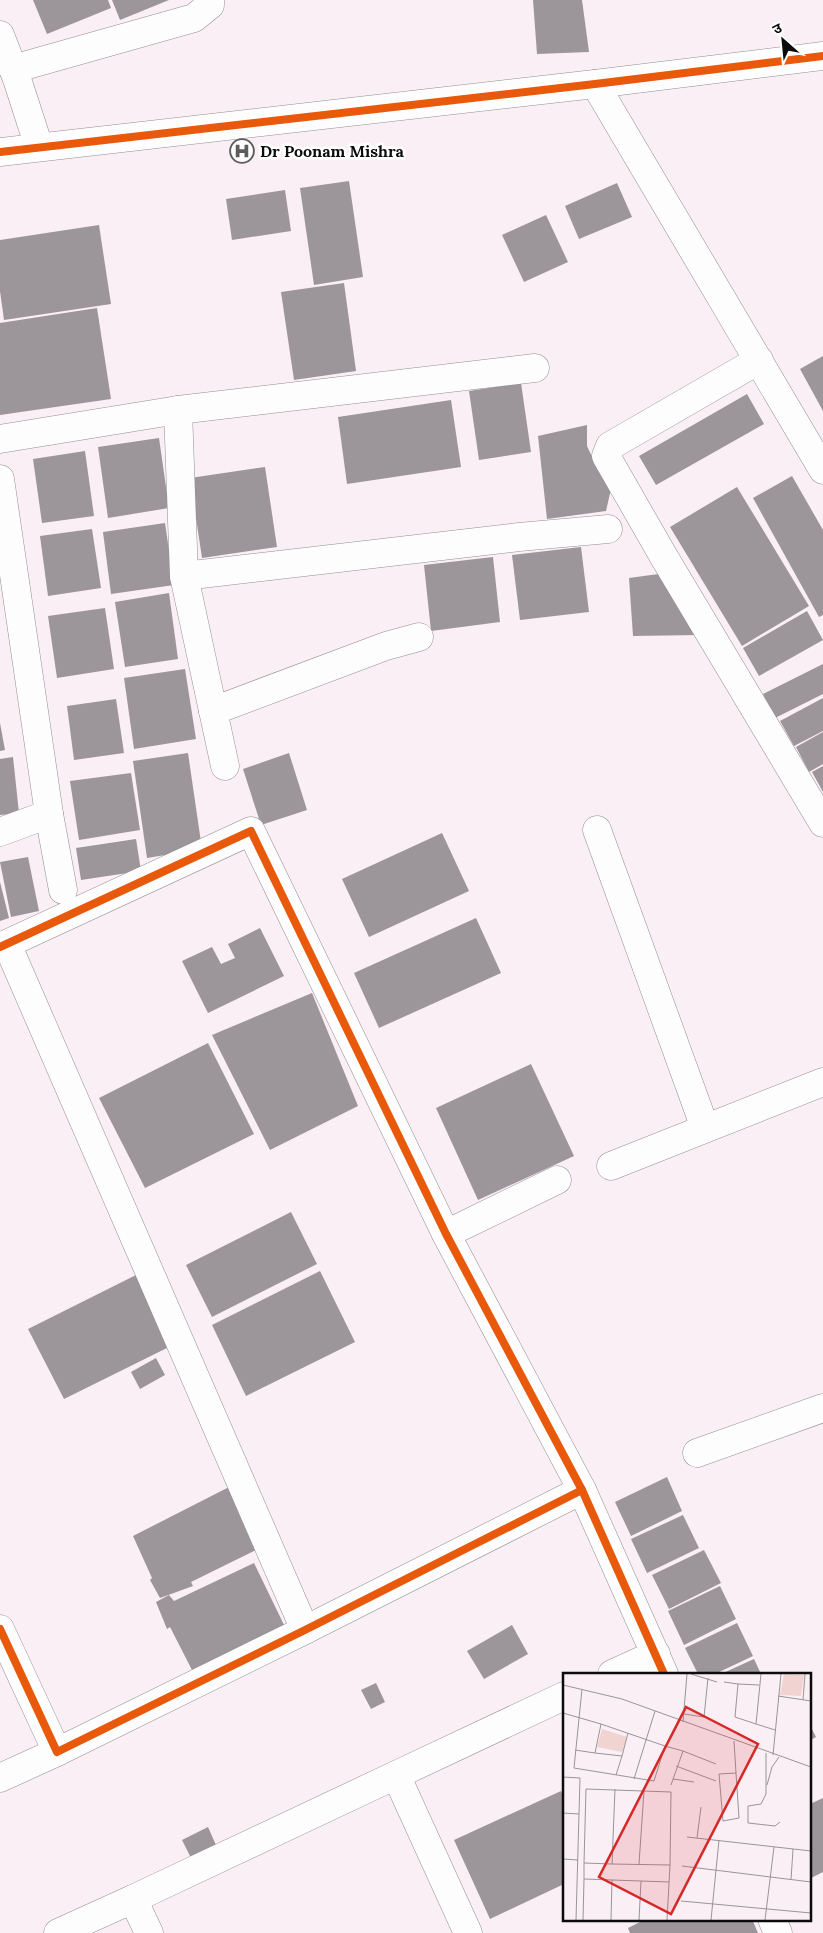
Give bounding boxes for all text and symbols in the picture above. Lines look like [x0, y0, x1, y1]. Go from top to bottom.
north arrow [758, 15, 808, 65]
text: उ [769, 18, 786, 38]
hospital icon: Dr Poonam Mishra [229, 138, 255, 164]
place label: Dr Poonam Mishra [260, 141, 404, 161]
inset map [563, 1673, 810, 1920]

